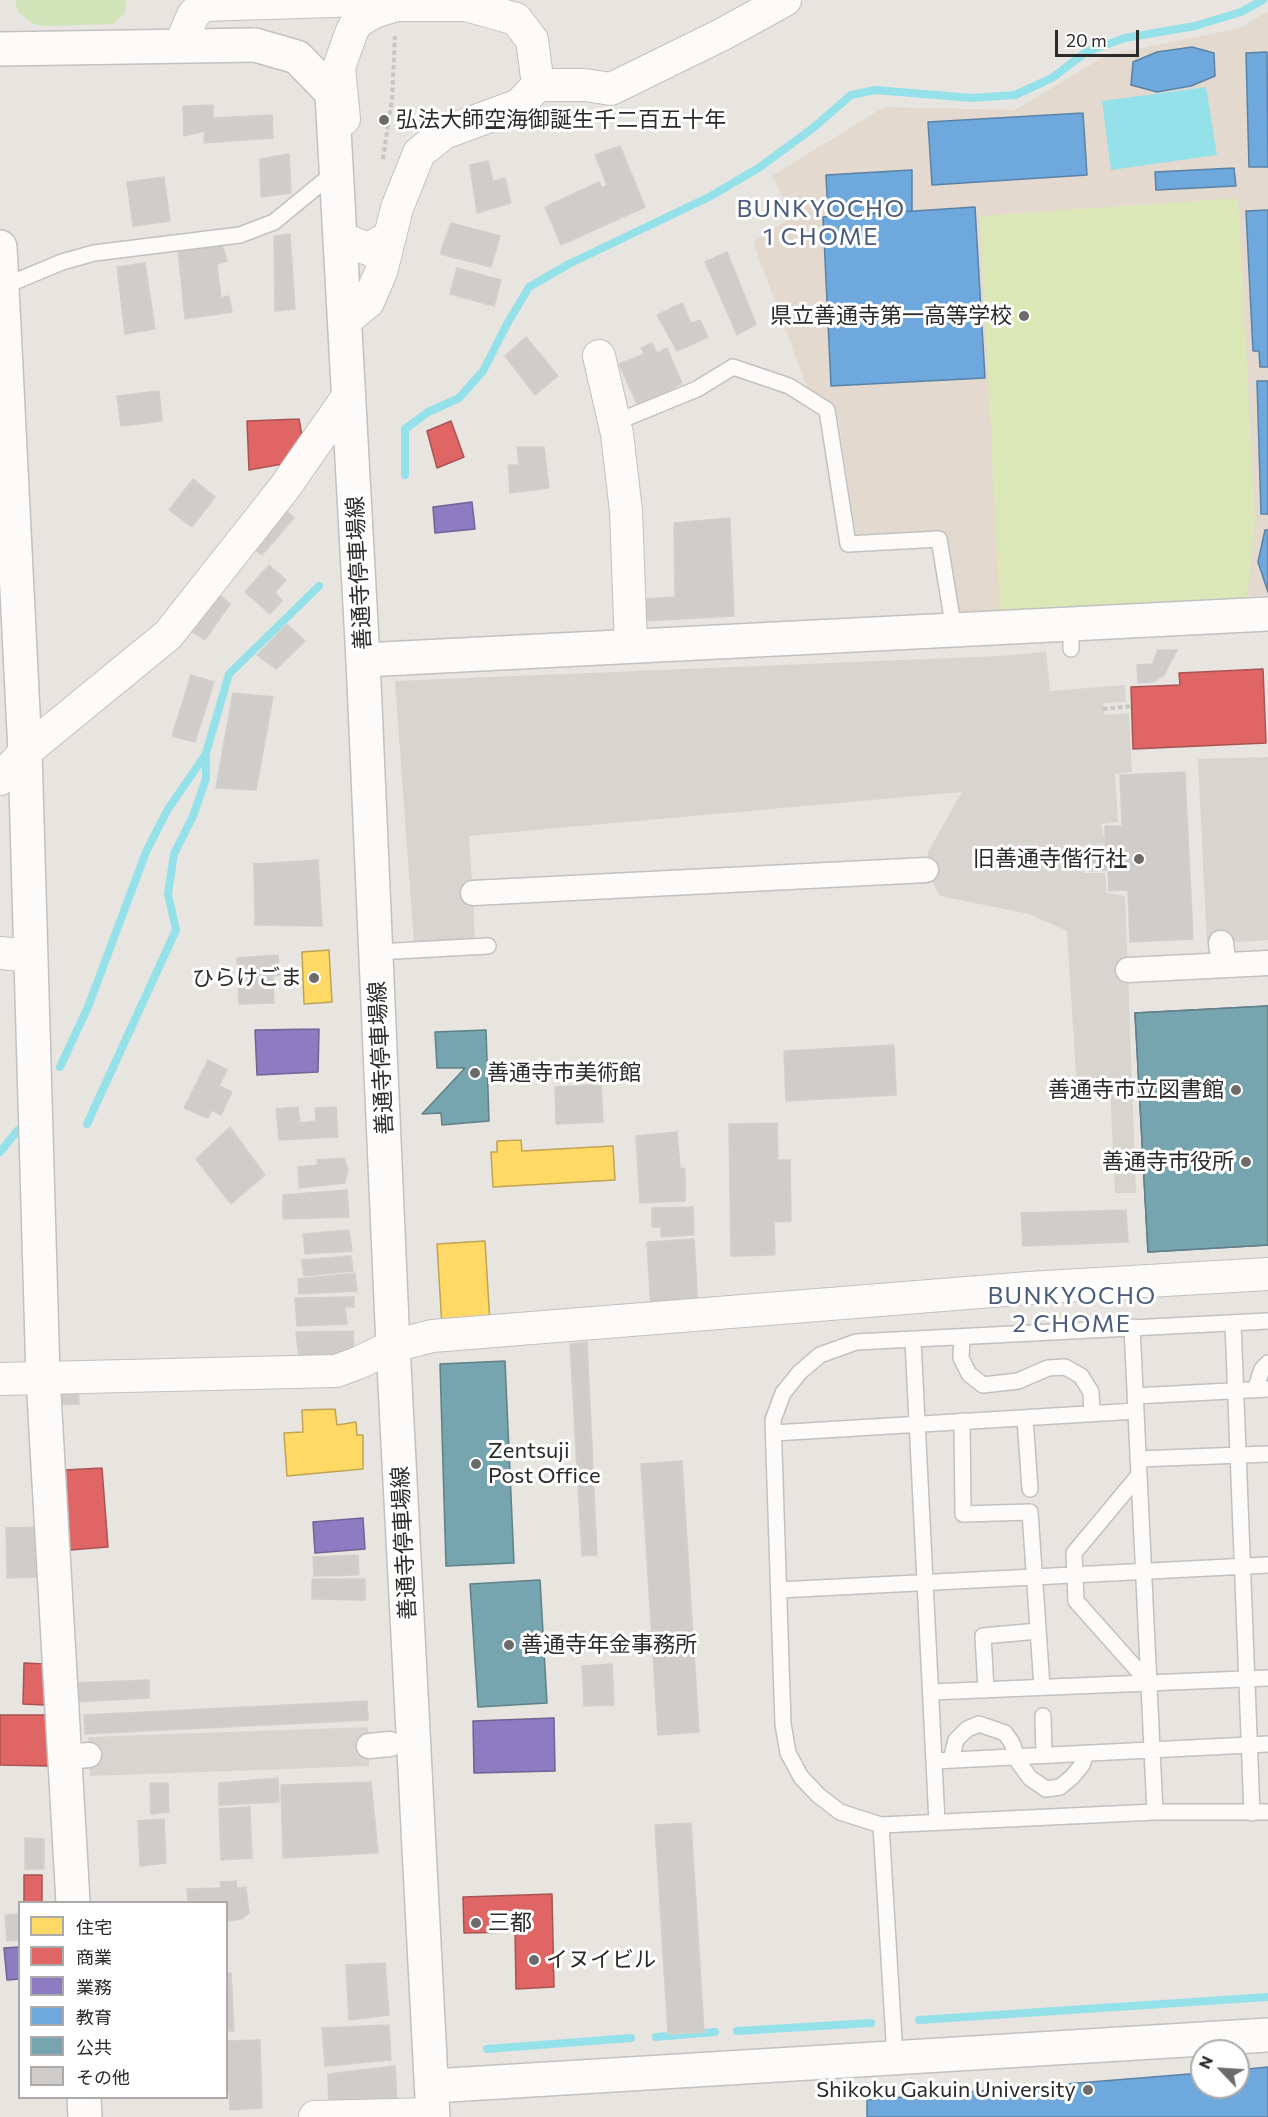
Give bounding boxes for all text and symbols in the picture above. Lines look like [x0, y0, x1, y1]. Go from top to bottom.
scale bar [1058, 18, 1142, 56]
text: 20 m [1066, 29, 1107, 51]
place label: 弘法大師空海御誕生千二百五十年 [396, 107, 726, 133]
marker: 弘法大師空海御誕生千二百五十年 [377, 113, 391, 127]
district label: BUNKYOCHO 1 CHOME [736, 195, 906, 251]
place label: 県立善通寺第一高等学校 [770, 303, 1012, 329]
marker: 県立善通寺第一高等学校 [1017, 309, 1031, 323]
street label: 善通寺停車場線 [342, 495, 376, 651]
place label: 旧善通寺偕行社 [973, 846, 1127, 872]
marker: 旧善通寺偕行社 [1132, 852, 1146, 866]
place label: ひらけごま [192, 965, 302, 991]
marker: ひらけごま [307, 971, 321, 985]
street label: 善通寺停車場線 [364, 980, 398, 1136]
place label: 善通寺市美術館 [487, 1060, 641, 1086]
marker: 善通寺市美術館 [468, 1066, 482, 1080]
place label: 善通寺市立図書館 [1048, 1077, 1224, 1103]
marker: 善通寺市立図書館 [1229, 1083, 1243, 1097]
place label: 善通寺市役所 [1102, 1149, 1234, 1175]
marker: 善通寺市役所 [1239, 1155, 1253, 1169]
district label: BUNKYOCHO 2 CHOME [987, 1282, 1157, 1338]
place label: Zentsuji Post Office [488, 1438, 601, 1490]
marker: Zentsuji Post Office [469, 1457, 483, 1471]
street label: 善通寺停車場線 [387, 1465, 421, 1621]
place label: 善通寺年金事務所 [521, 1632, 697, 1658]
marker: 善通寺年金事務所 [502, 1638, 516, 1652]
legend [18, 1901, 228, 2099]
place label: 三都 [488, 1910, 532, 1936]
text: 住宅 [76, 1916, 112, 1938]
marker: 三都 [469, 1916, 483, 1930]
text: 商業 [76, 1946, 112, 1968]
place label: イヌイビル [546, 1947, 656, 1973]
marker: イヌイビル [527, 1953, 541, 1967]
text: 業務 [76, 1976, 112, 1998]
text: 教育 [76, 2006, 112, 2028]
text: 公共 [76, 2036, 112, 2058]
north arrow [1190, 2039, 1250, 2099]
text: N [1194, 2053, 1216, 2071]
text: その他 [76, 2066, 130, 2088]
place label: Shikoku Gakuin University [816, 2077, 1076, 2103]
marker: Shikoku Gakuin University [1081, 2083, 1095, 2097]

